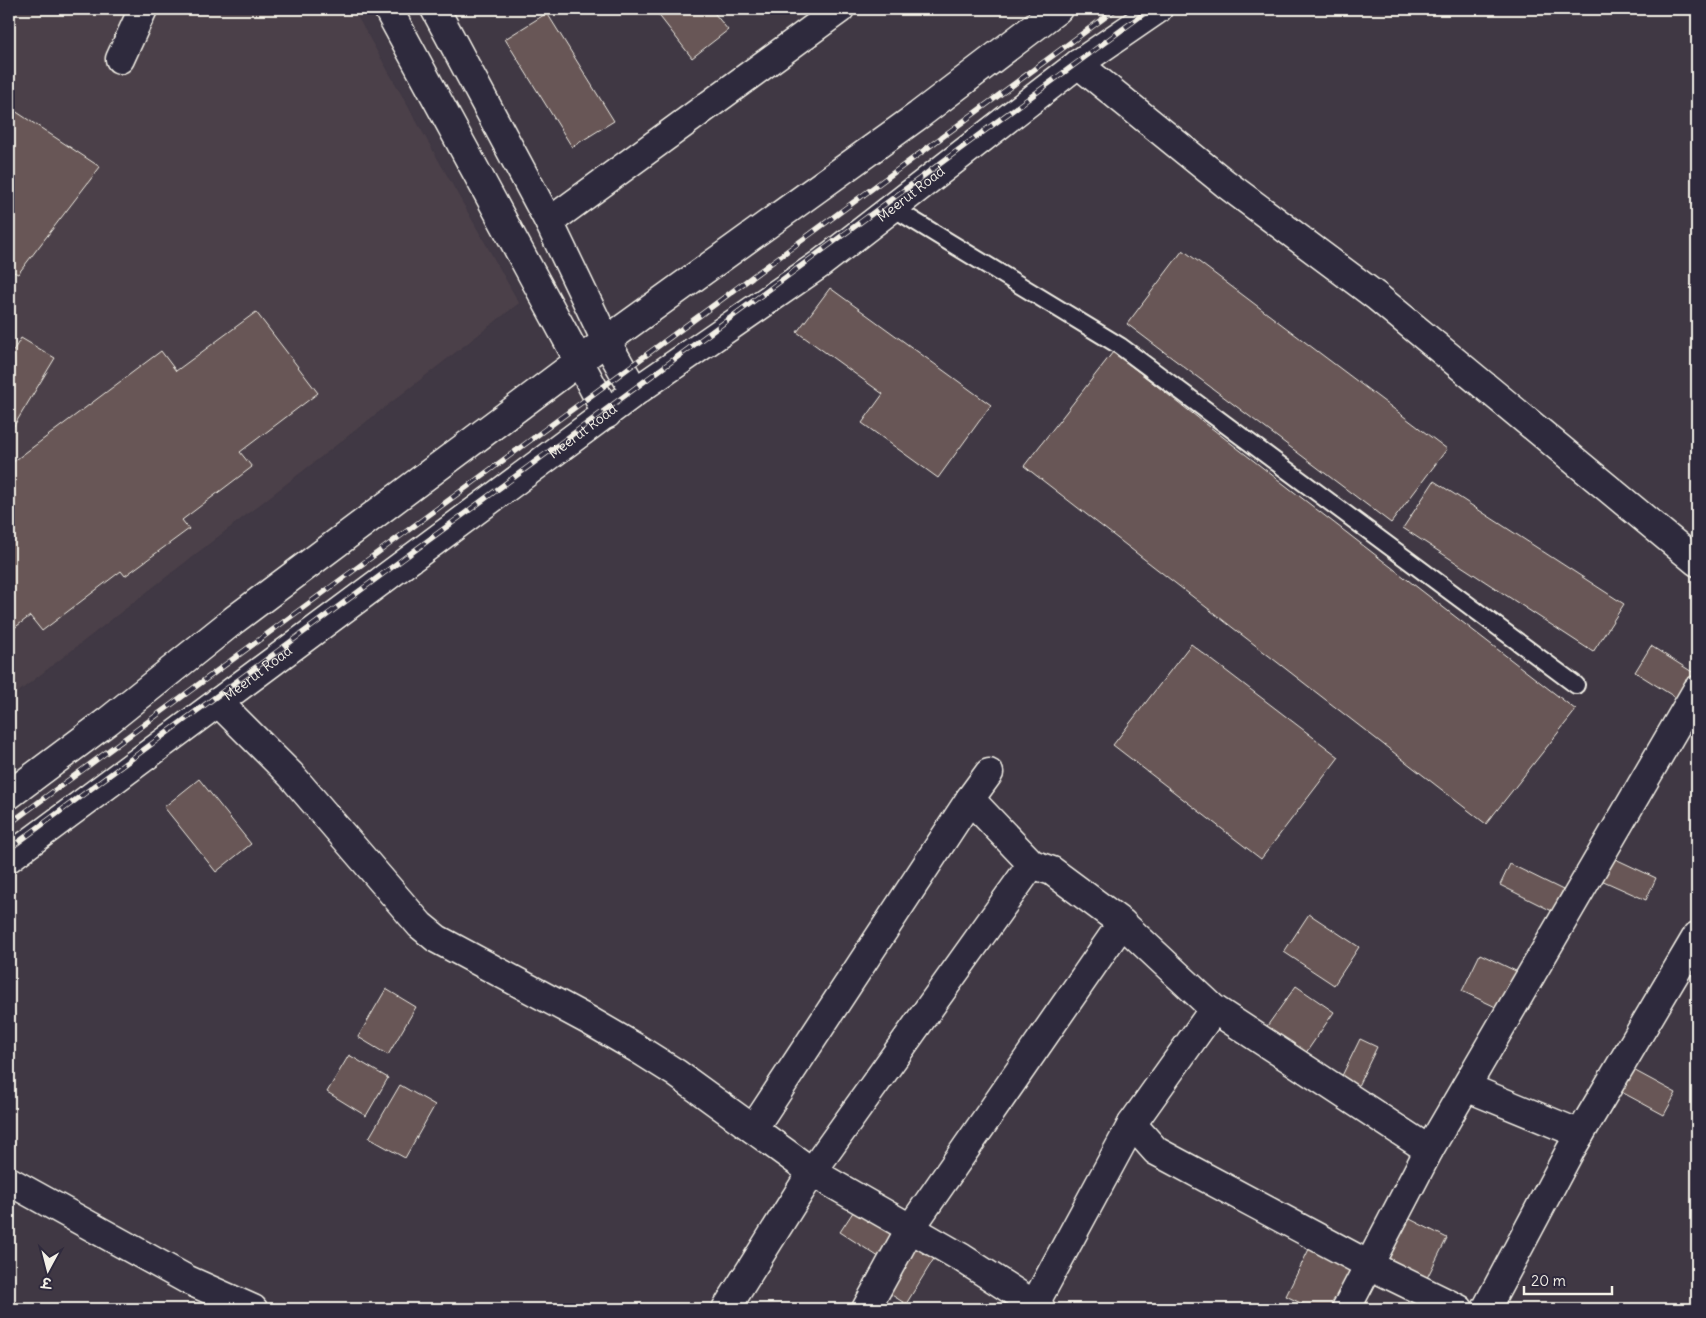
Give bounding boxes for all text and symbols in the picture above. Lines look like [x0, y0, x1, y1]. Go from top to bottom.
street label: Meerut Road [873, 162, 948, 226]
street label: Meerut Road [545, 400, 620, 463]
street label: Meerut Road [220, 641, 296, 704]
north arrow [22, 1246, 72, 1296]
scale bar [1524, 1263, 1611, 1295]
text: 20 m [1531, 1271, 1566, 1290]
text: उ [39, 1273, 54, 1293]

